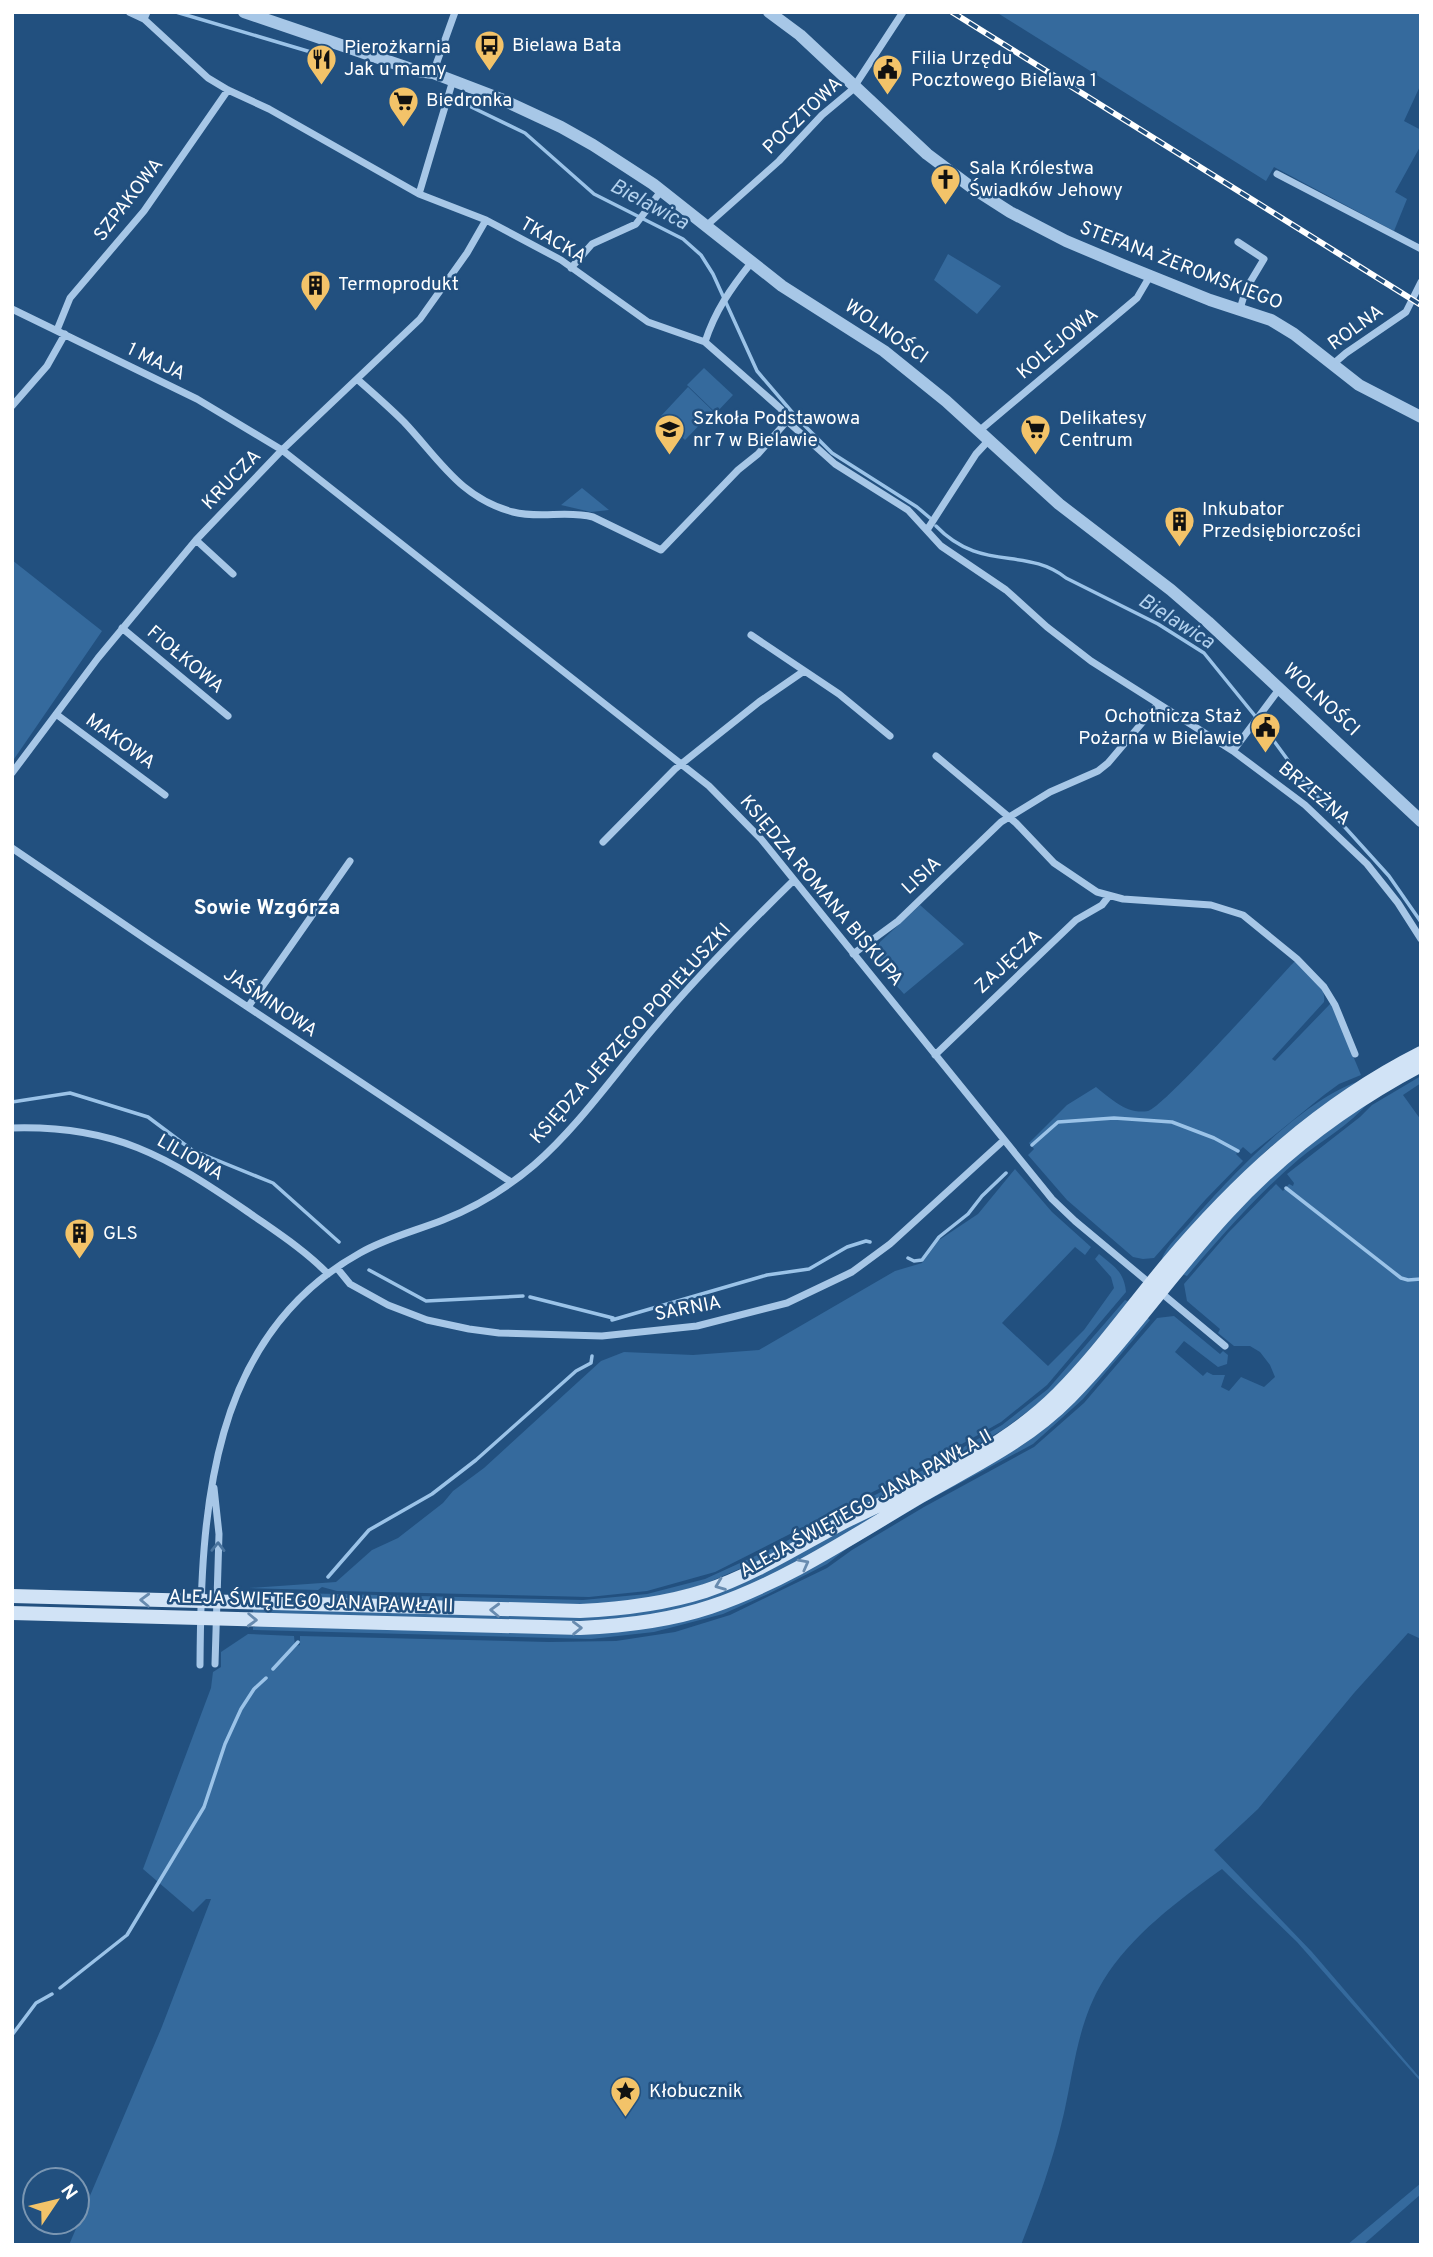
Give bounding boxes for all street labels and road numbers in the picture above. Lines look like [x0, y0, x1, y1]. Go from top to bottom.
street label: POCZTOWA [758, 72, 848, 160]
street label: SZPAKOWA [89, 154, 169, 246]
street label: TKACKA [515, 212, 591, 270]
street label: STEFANA ŻEROMSKIEGO [1076, 215, 1286, 316]
street label: WOLNOŚCI [840, 294, 933, 370]
street label: ROLNA [1323, 300, 1389, 356]
street label: KOLEJOWA [1012, 303, 1104, 385]
street label: 1 MAJA [123, 338, 189, 386]
street label: KRUCZA [197, 445, 267, 515]
street label: FIOŁKOWA [141, 621, 229, 699]
street label: WOLNOŚCI [1278, 658, 1365, 742]
street label: MAKOWA [80, 709, 160, 775]
street label: BRZEŻNA [1273, 756, 1356, 831]
street label: KSIĘDZA ROMANA BISKUPA [734, 791, 908, 991]
street label: LISIA [897, 852, 947, 900]
street label: KSIĘDZA JERZEGO POPIEŁUSZKI [525, 918, 737, 1150]
street label: ZAJĘCZA [970, 925, 1048, 999]
street label: JAŚMINOWA [218, 962, 322, 1043]
street label: LILIOWA [152, 1129, 228, 1187]
street label: SARNIA [653, 1291, 723, 1327]
street label: ALEJA ŚWIĘTEGO JANA PAWŁA II [735, 1423, 997, 1584]
street label: ALEJA ŚWIĘTEGO JANA PAWŁA II [168, 1584, 454, 1619]

